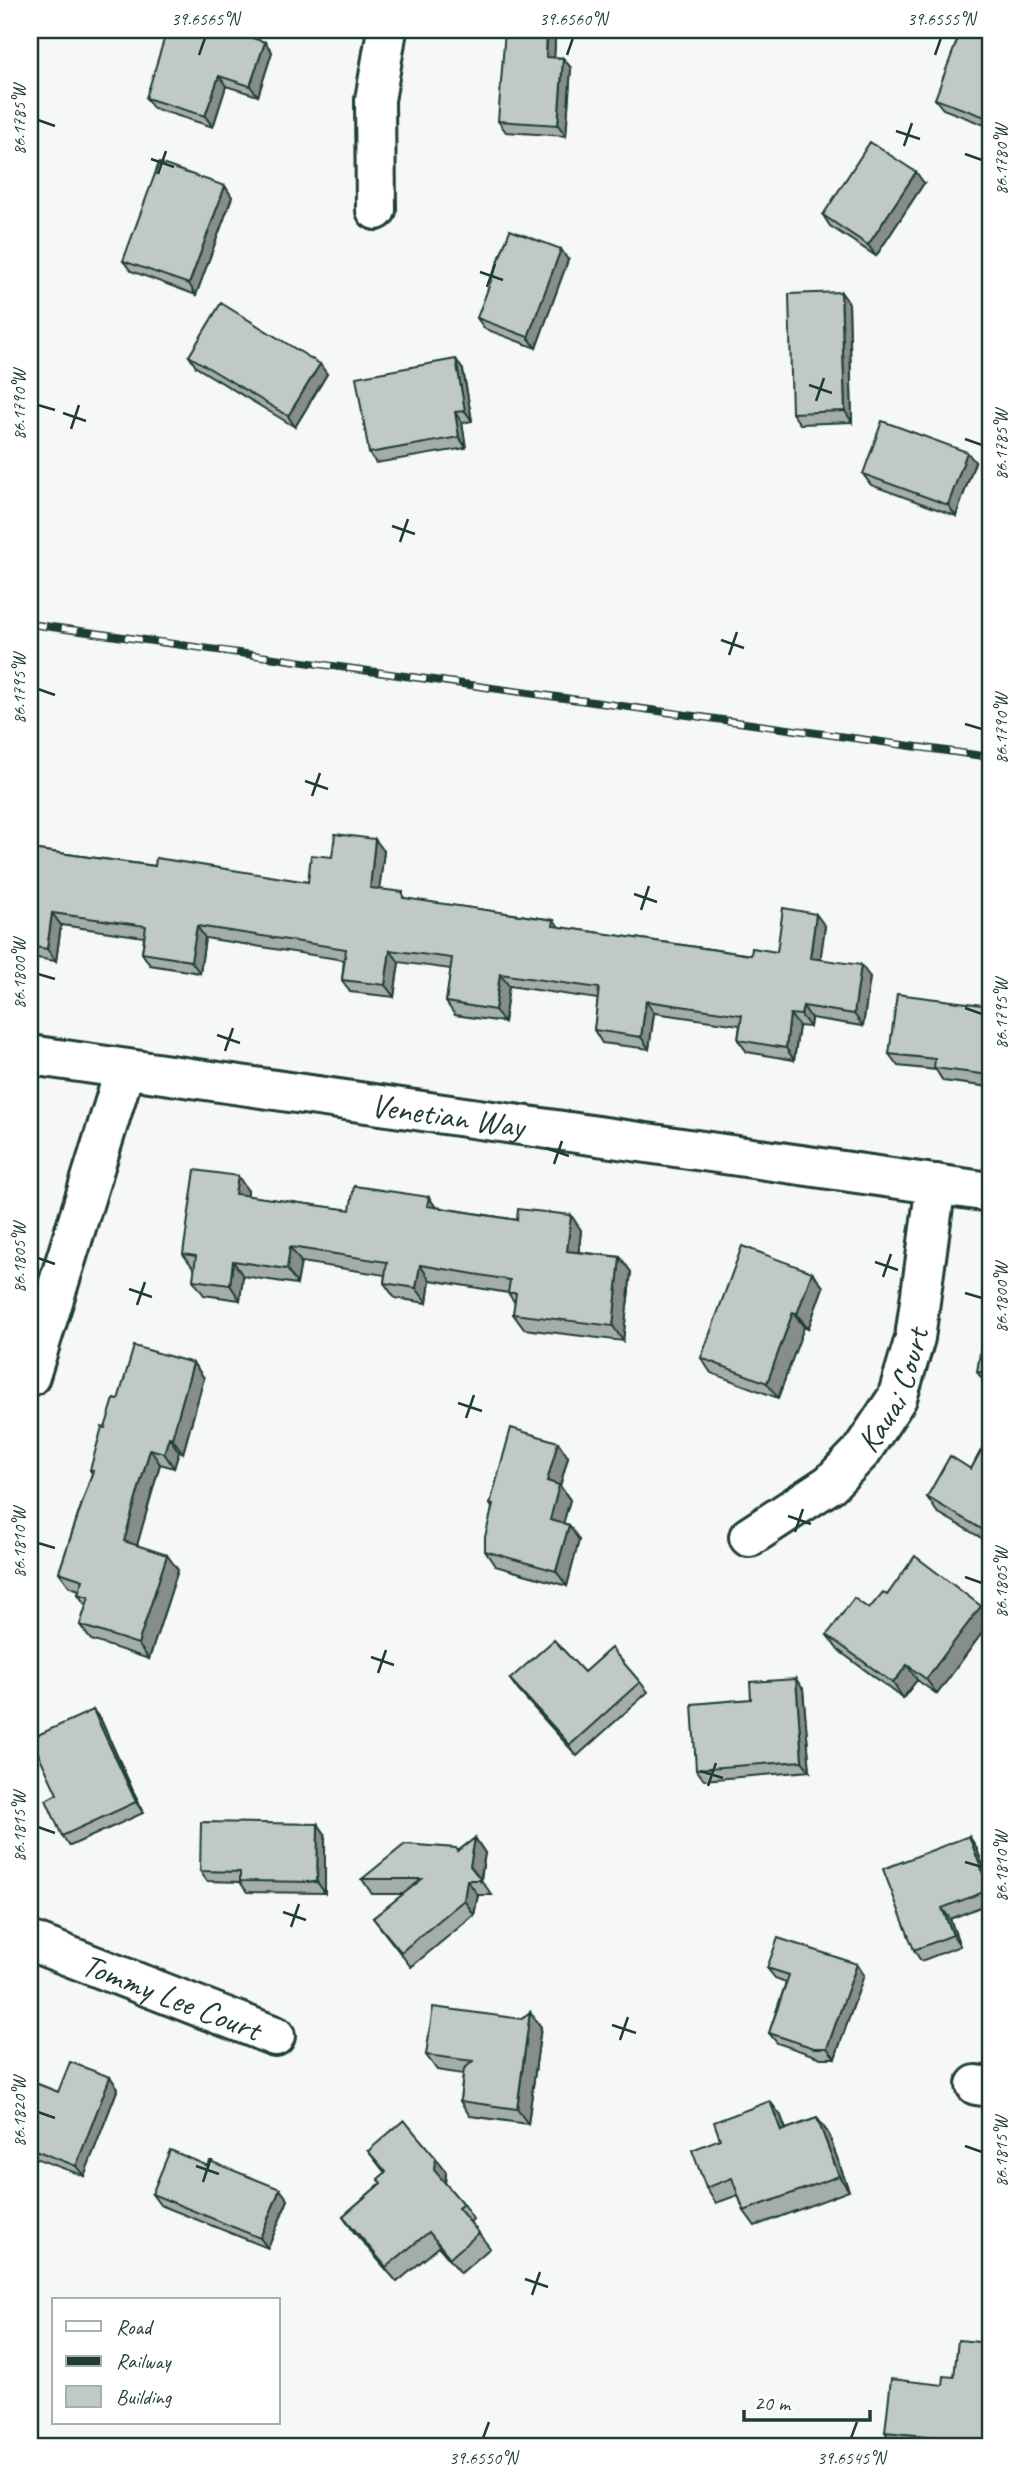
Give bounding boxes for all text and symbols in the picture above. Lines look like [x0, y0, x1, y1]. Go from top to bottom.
text: 39.6565°N [171, 8, 242, 30]
text: 39.6560°N [539, 8, 610, 30]
text: 39.6555°N [907, 8, 978, 30]
text: 86.1785°W [8, 82, 30, 155]
text: 86.1780°W [990, 122, 1012, 195]
text: 86.1790°W [8, 367, 30, 440]
text: 86.1785°W [990, 407, 1012, 480]
text: 86.1795°W [8, 651, 30, 724]
text: 86.1790°W [990, 691, 1012, 764]
text: 86.1800°W [8, 936, 30, 1009]
text: 86.1795°W [990, 976, 1012, 1049]
street label: Venetian Way [368, 1084, 530, 1148]
text: 86.1805°W [8, 1220, 30, 1293]
text: 86.1800°W [990, 1260, 1012, 1333]
street label: Kauai Court [847, 1323, 938, 1460]
text: 86.1810°W [8, 1505, 30, 1578]
text: 86.1805°W [990, 1545, 1012, 1618]
text: 86.1815°W [8, 1789, 30, 1862]
text: 86.1810°W [990, 1829, 1012, 1902]
street label: Tommy Lee Court [76, 1943, 269, 2052]
text: 86.1820°W [8, 2074, 30, 2147]
text: 86.1815°W [990, 2114, 1012, 2187]
legend [52, 2298, 280, 2424]
text: Road [116, 2314, 155, 2340]
text: Railway [116, 2348, 172, 2374]
scale bar [744, 2379, 870, 2423]
text: Building [116, 2384, 173, 2410]
text: 20 m [754, 2390, 792, 2416]
text: 39.6550°N [449, 2447, 520, 2469]
text: 39.6545°N [817, 2447, 888, 2469]

